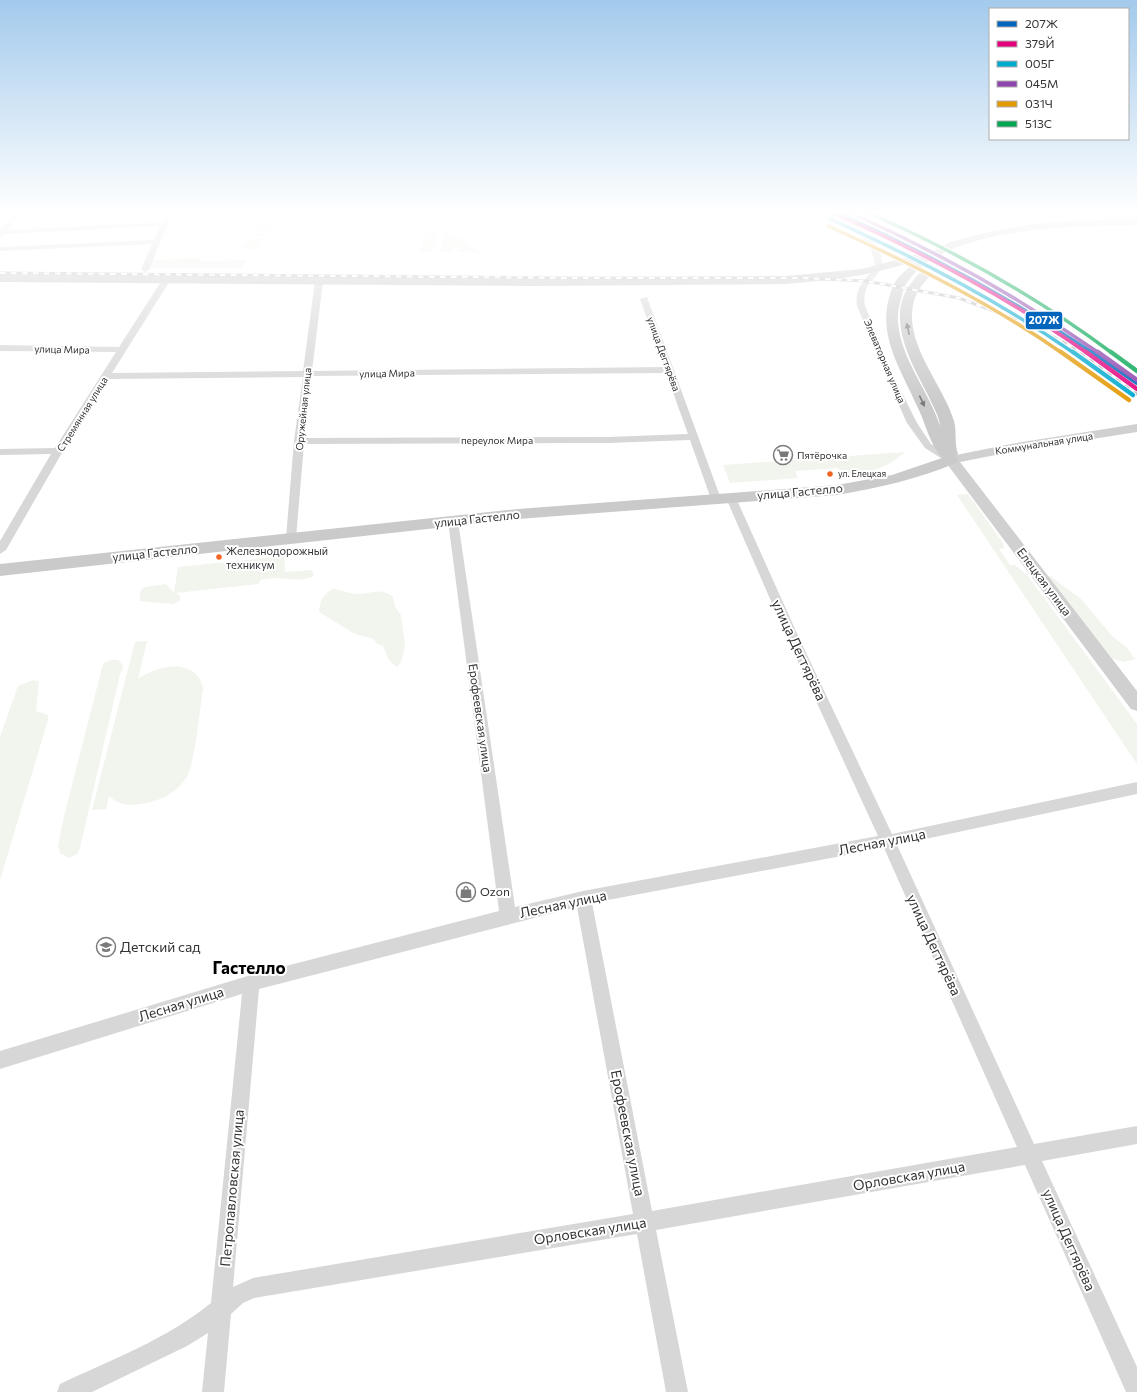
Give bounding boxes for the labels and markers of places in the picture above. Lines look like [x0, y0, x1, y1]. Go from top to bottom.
supermarket icon: Пятёрочка [772, 444, 794, 466]
place label: Пятёрочка [797, 449, 847, 461]
place label: ул. Елецкая [838, 468, 886, 479]
marker: ул. Елецкая [825, 469, 835, 479]
place label: Железнодорожный техникум [226, 544, 328, 571]
marker: Железнодорожный техникум [214, 552, 224, 562]
shop icon: Ozon [455, 881, 477, 903]
place label: Ozon [480, 884, 510, 898]
school or university icon: Детский сад [95, 936, 117, 958]
place label: Детский сад [120, 938, 200, 955]

